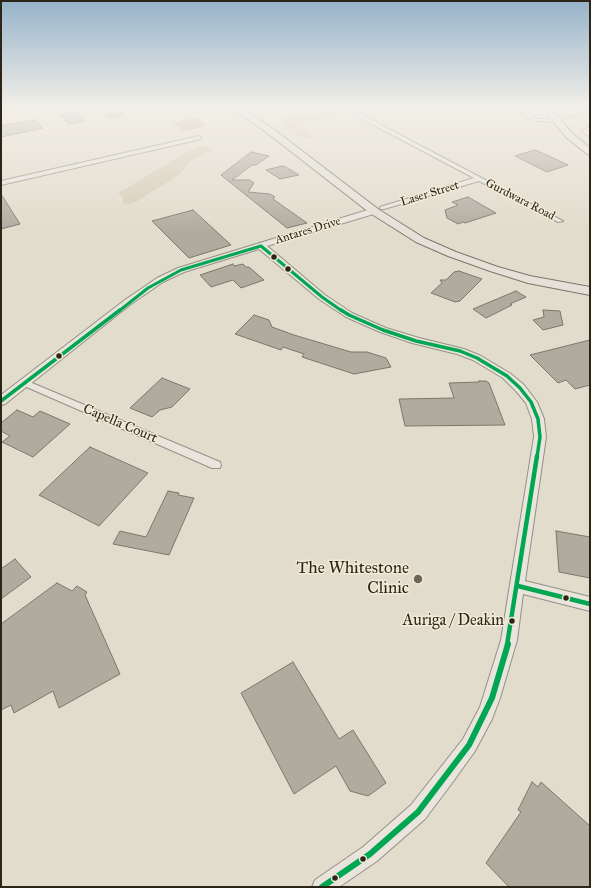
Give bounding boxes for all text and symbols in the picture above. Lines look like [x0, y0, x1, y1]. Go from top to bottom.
street label: Gurdwara Road [483, 176, 557, 224]
street label: Laser Street [399, 178, 461, 210]
street label: Antares Drive [273, 214, 343, 248]
unlabelled marker [269, 252, 279, 262]
unlabelled marker [283, 264, 293, 274]
unlabelled marker [54, 351, 64, 361]
street label: Capella Court [80, 401, 160, 447]
place label: The Whitestone Clinic [297, 559, 409, 599]
marker: The Whitestone Clinic [412, 573, 424, 585]
unlabelled marker [561, 593, 571, 603]
place label: Auriga / Deakin [403, 611, 504, 631]
marker: Auriga / Deakin [507, 616, 517, 626]
unlabelled marker [358, 854, 368, 864]
unlabelled marker [330, 873, 340, 883]

